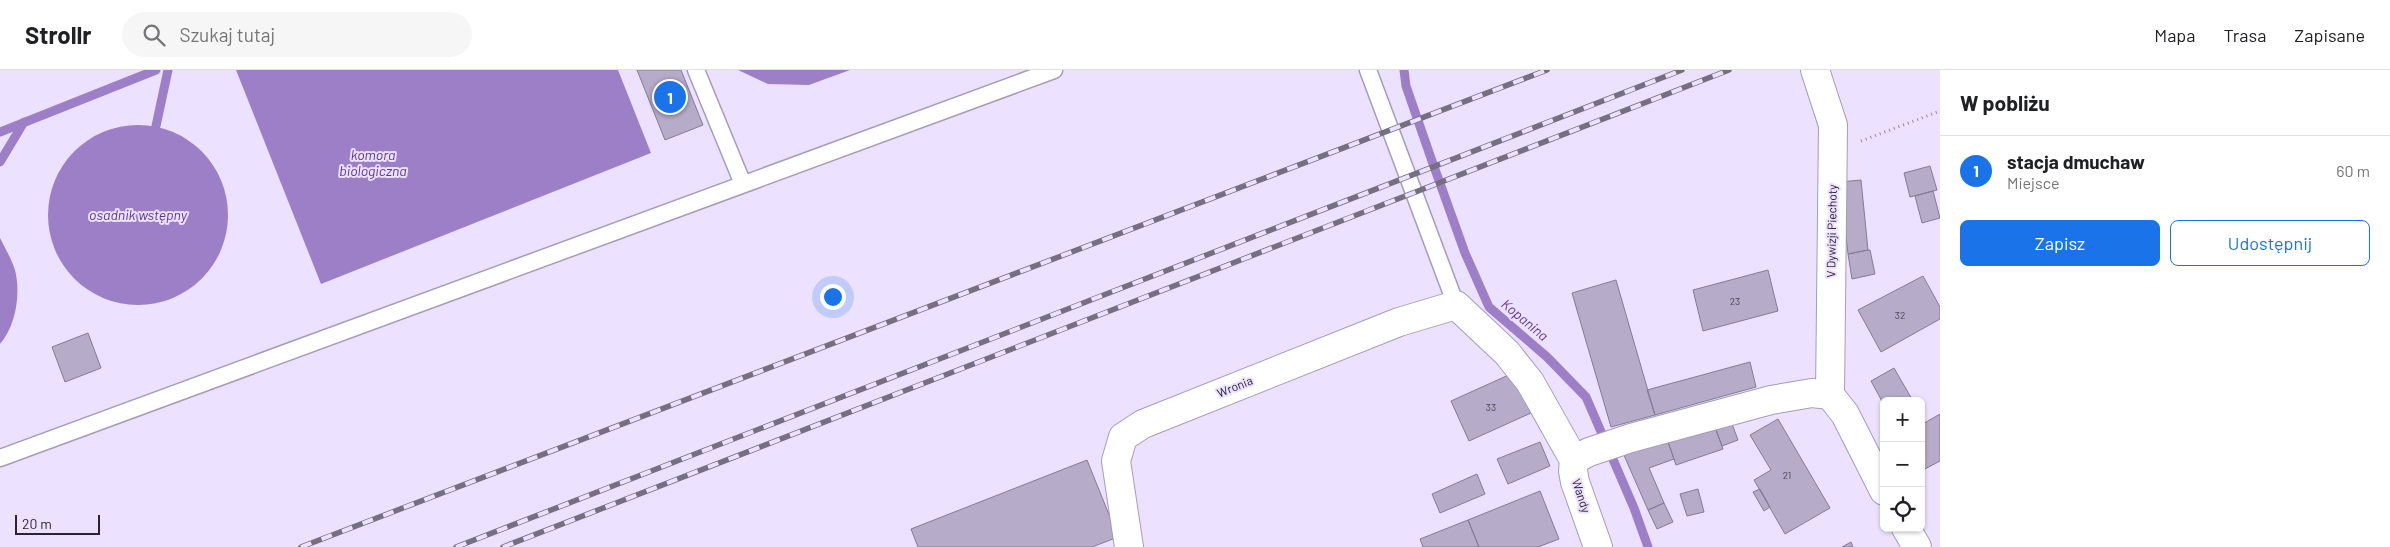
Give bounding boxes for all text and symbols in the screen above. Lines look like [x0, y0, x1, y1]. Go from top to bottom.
search box [122, 12, 472, 57]
text: Strollr [25, 20, 92, 49]
icon: search [140, 21, 168, 49]
text: Szukaj tutaj [180, 23, 275, 46]
text: Mapa [2154, 24, 2196, 46]
text: Trasa [2224, 24, 2266, 46]
text: Zapisane [2294, 24, 2365, 46]
pin: 1 [654, 78, 686, 116]
text: W pobliżu [1960, 90, 2050, 115]
water label: komora biologiczna [339, 146, 407, 179]
text: stacja dmuchaw [2007, 150, 2145, 173]
text: 1 [1973, 161, 1979, 180]
text: 60 m [2336, 161, 2370, 180]
text: Miejsce [2007, 173, 2059, 192]
street label: V Dywizji Piechoty [1823, 184, 1839, 278]
water label: osadnik wstępny [89, 206, 188, 223]
button: Zapisz [1960, 220, 2160, 266]
button: Udostępnij [2170, 220, 2370, 266]
your location [820, 284, 846, 310]
water label: Kopanina [1498, 295, 1552, 344]
house number: 23 [1730, 295, 1740, 307]
house number: 32 [1895, 309, 1905, 321]
street label: Wronia [1215, 373, 1254, 399]
map controls [1880, 397, 1925, 532]
button: + [1880, 397, 1925, 442]
house number: 33 [1486, 401, 1496, 413]
button: − [1880, 442, 1925, 487]
house number: 21 [1783, 469, 1791, 481]
street label: Wandy [1570, 477, 1594, 515]
button: locate [1880, 487, 1925, 532]
scale bar [15, 512, 100, 535]
text: 20 m [22, 515, 52, 532]

